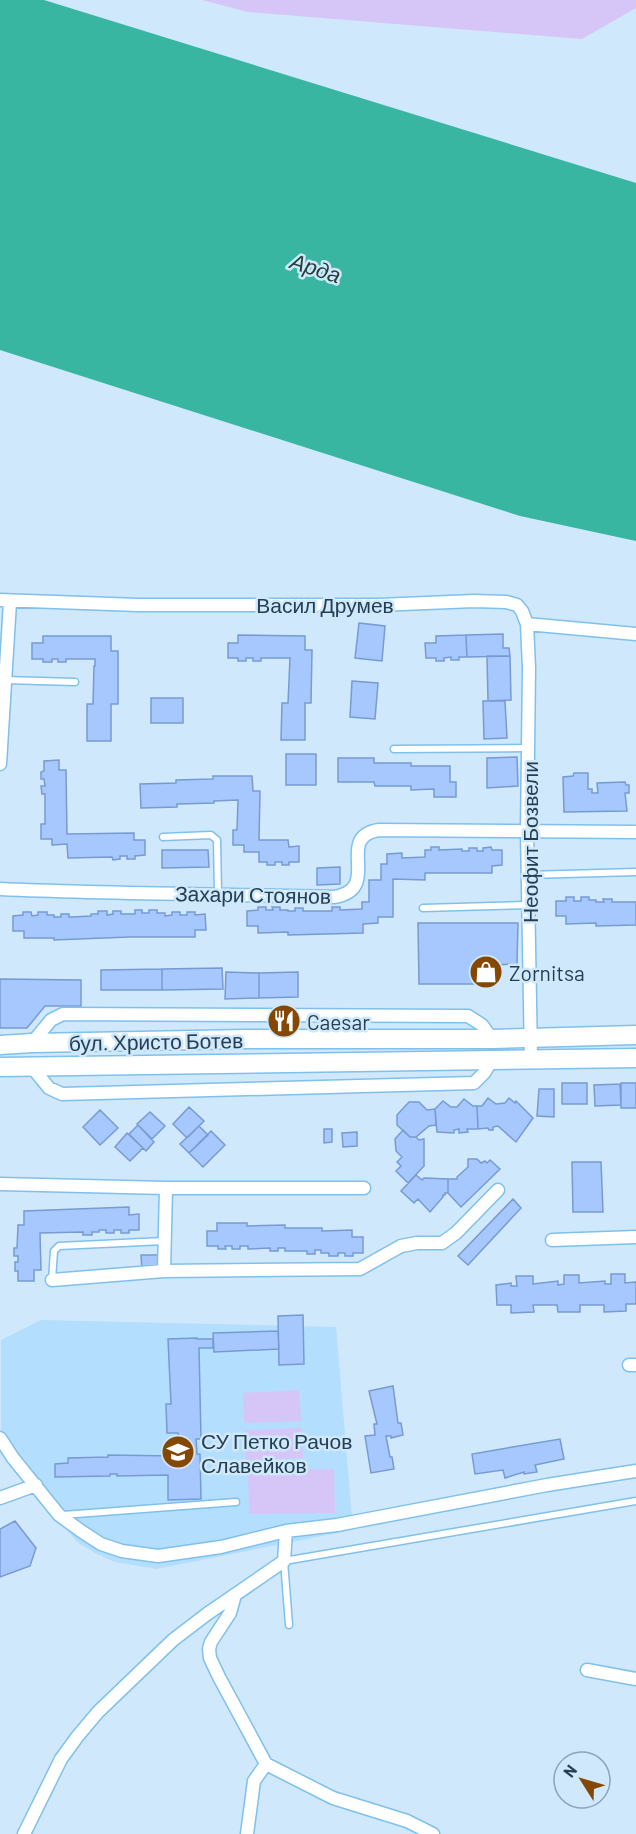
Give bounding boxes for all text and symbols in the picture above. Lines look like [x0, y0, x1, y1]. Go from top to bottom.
water label: Арда [285, 246, 344, 288]
street label: Васил Друмев [256, 592, 394, 617]
street label: Неофит Бозвели [517, 761, 542, 923]
street label: Захари Стоянов [175, 880, 331, 908]
shop icon: Zornitsa [468, 954, 504, 990]
place label: Zornitsa [509, 960, 585, 985]
restaurant icon: Caesar [266, 1003, 302, 1039]
place label: Caesar [307, 1009, 370, 1034]
street label: бул. Христо Ботев [69, 1027, 243, 1055]
place label: СУ Петко Рачов Славейков [201, 1428, 352, 1477]
school or university icon: СУ Петко Рачов Славейков [160, 1434, 196, 1470]
north arrow [552, 1750, 612, 1810]
text: N [559, 1761, 580, 1781]

